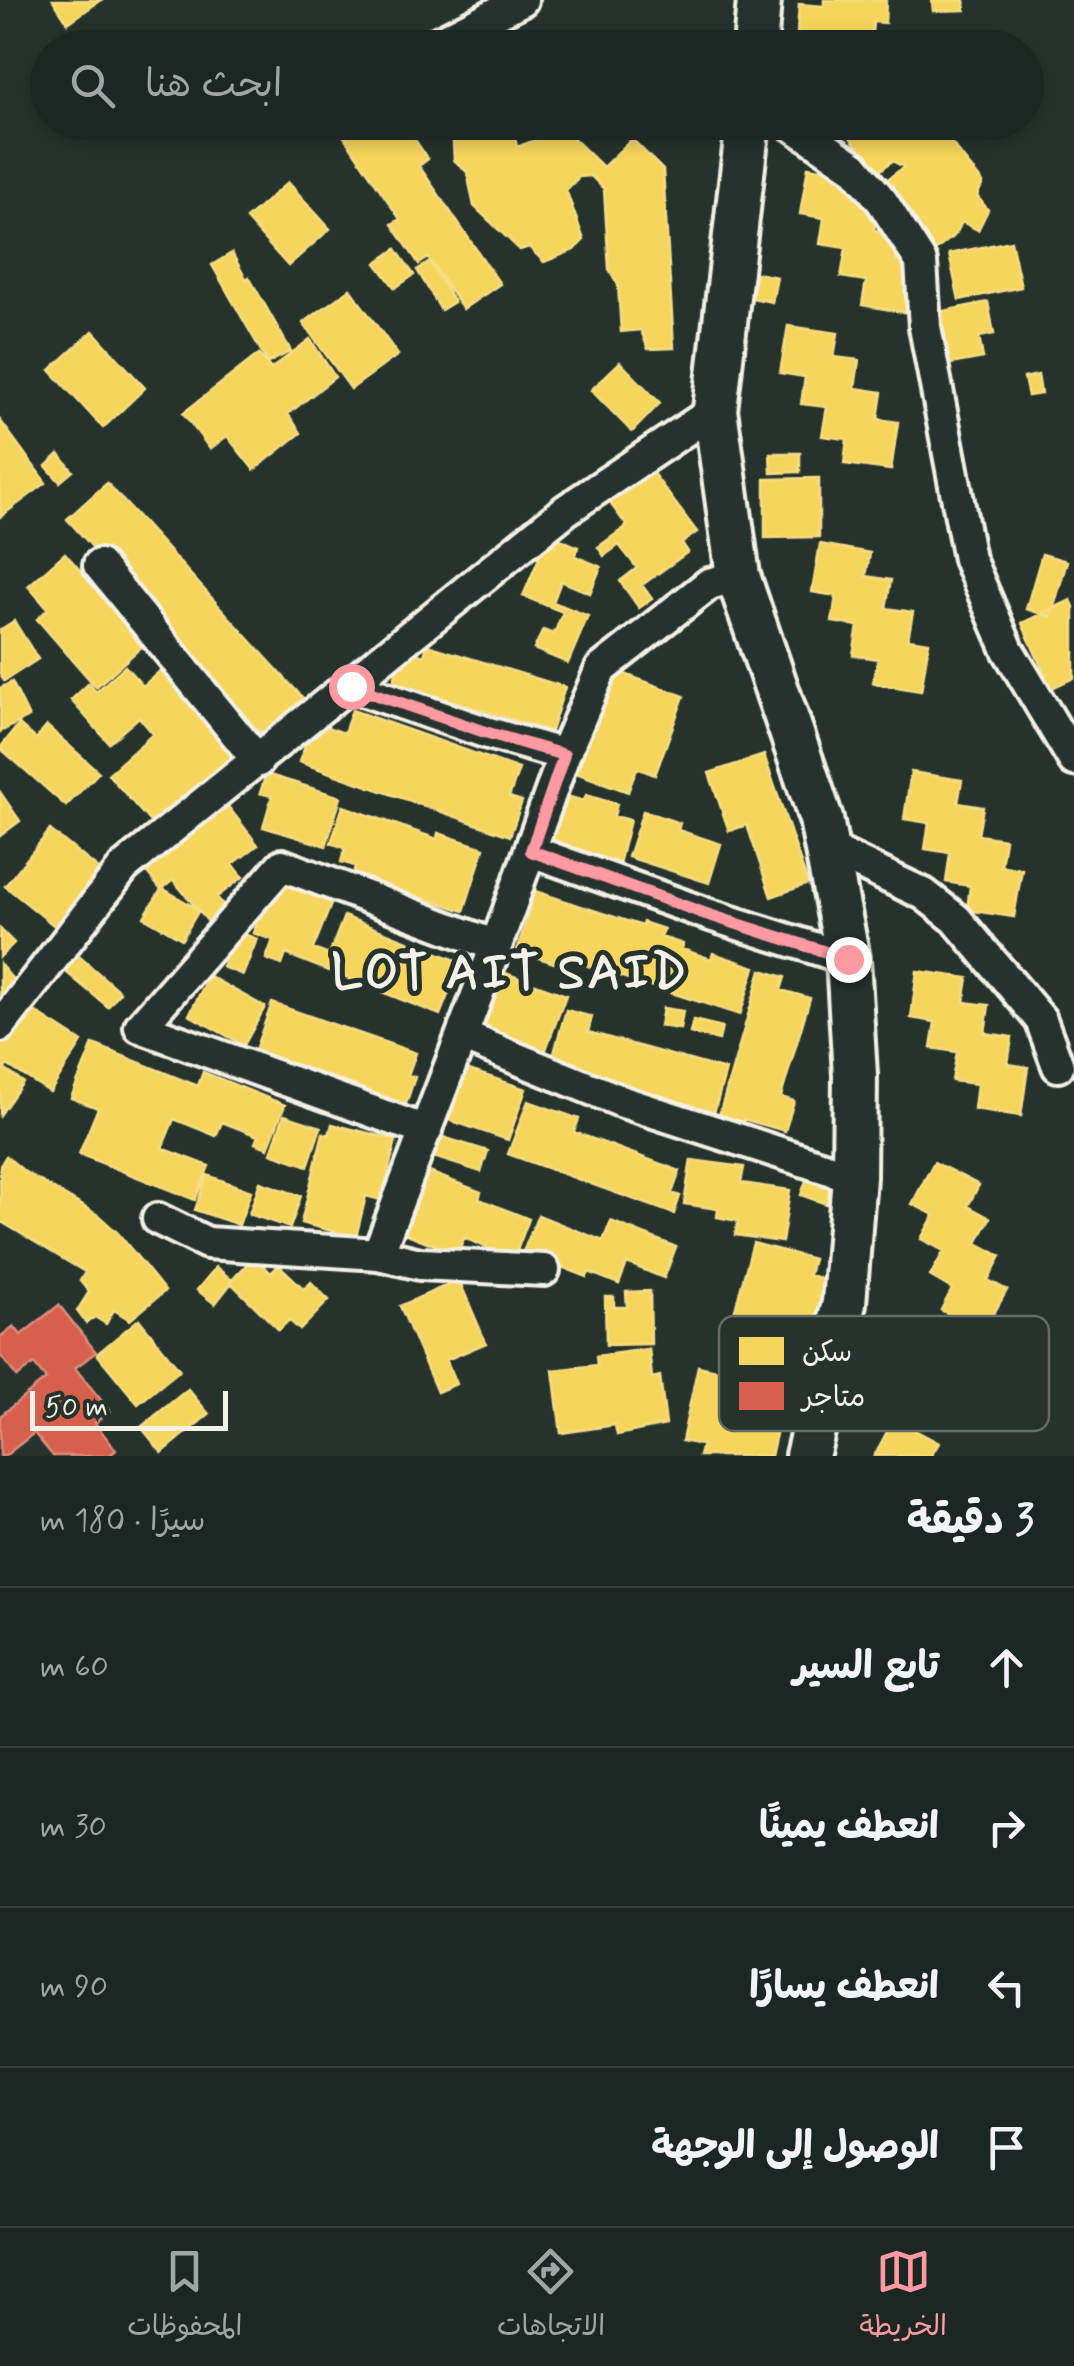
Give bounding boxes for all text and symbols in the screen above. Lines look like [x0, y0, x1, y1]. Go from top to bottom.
search box [30, 30, 1044, 140]
icon: search [65, 58, 120, 113]
text: ابحث هنا [145, 61, 282, 110]
route start [329, 664, 375, 710]
route end [826, 937, 872, 983]
district label: LOT AIT SAID [331, 941, 689, 1007]
legend [719, 1316, 1049, 1431]
text: سكن [802, 1335, 852, 1372]
text: متاجر [800, 1380, 865, 1417]
scale bar [30, 1386, 228, 1430]
text: 50 m [45, 1390, 108, 1427]
text: 3 دقيقة [907, 1494, 1034, 1549]
text: سيرًا · 180 m [40, 1500, 206, 1542]
icon: ahead [979, 1640, 1034, 1695]
text: تابع السير [793, 1643, 939, 1692]
text: 60 m [40, 1646, 109, 1688]
icon: right [979, 1800, 1034, 1855]
text: انعطف يمينًا [759, 1803, 939, 1852]
text: 30 m [40, 1806, 107, 1848]
icon: left [979, 1960, 1034, 2015]
text: انعطف يسارًا [749, 1963, 939, 2012]
text: 90 m [40, 1966, 108, 2008]
icon: arrive [979, 2120, 1034, 2175]
text: الوصول إلى الوجهة [651, 2123, 939, 2172]
tab: المحفوظات [127, 2244, 243, 2350]
tab: الاتجاهات [497, 2244, 605, 2350]
tab: الخريطة [859, 2244, 947, 2350]

